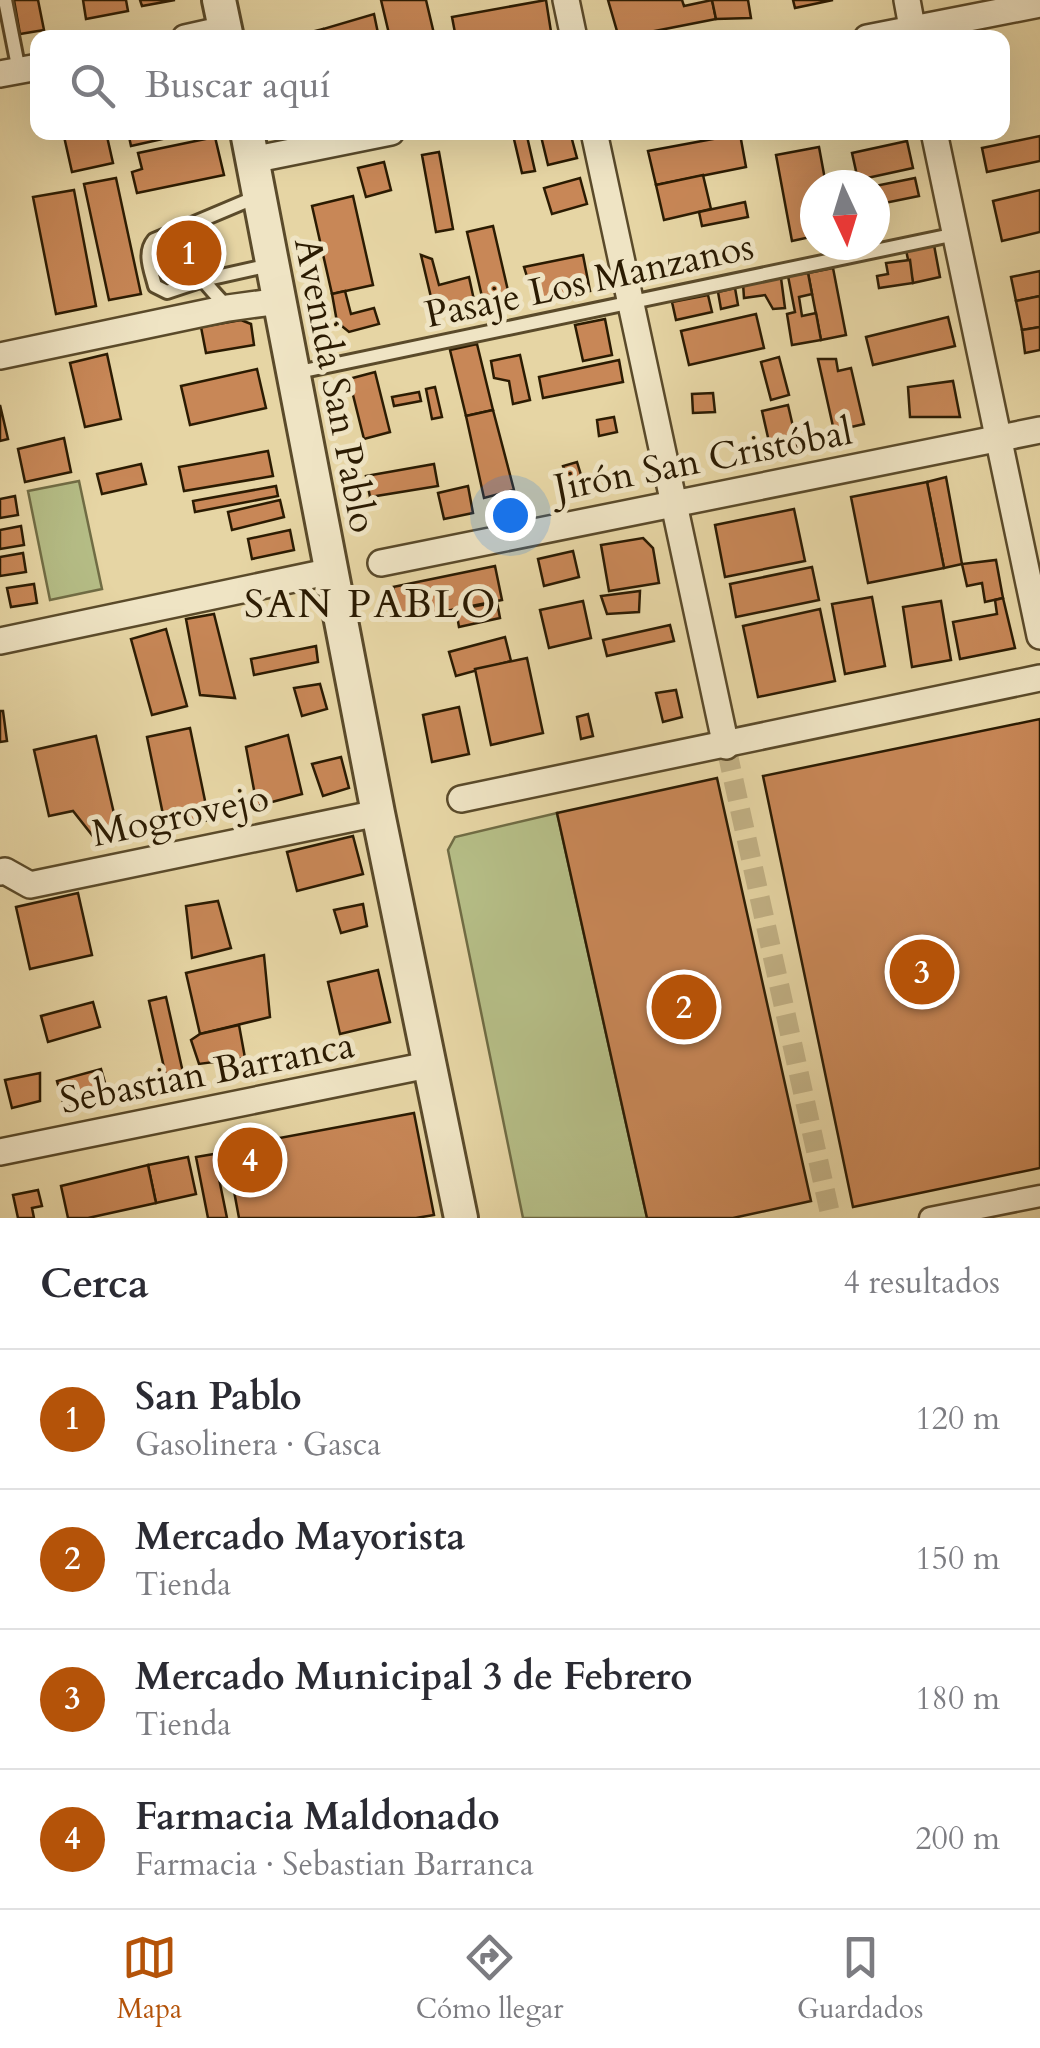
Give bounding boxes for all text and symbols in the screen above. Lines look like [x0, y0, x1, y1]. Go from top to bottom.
search box [30, 30, 1010, 140]
icon: search [65, 58, 120, 113]
text: Buscar aquí [145, 59, 331, 111]
north arrow [800, 170, 890, 260]
pin: 1 [156, 216, 222, 290]
street label: Pasaje Los Manzanos [420, 221, 758, 341]
street label: Avenida San Pablo [281, 233, 389, 537]
street label: Jirón San Cristóbal [545, 406, 857, 515]
your location [485, 490, 536, 541]
district label: SAN PABLO [244, 577, 498, 632]
street label: Mogrovejo [87, 772, 274, 860]
pin: 3 [890, 934, 954, 1010]
pin: 2 [652, 970, 716, 1044]
street label: Sebastian Barranca [56, 1019, 359, 1127]
pin: 4 [218, 1122, 282, 1198]
text: Cerca [40, 1255, 149, 1312]
text: 4 resultados [843, 1261, 1000, 1305]
text: San Pablo [135, 1371, 302, 1423]
text: 1 [64, 1397, 81, 1441]
text: 120 m [915, 1397, 1000, 1441]
text: Gasolinera · Gasca [135, 1423, 381, 1467]
text: Mercado Mayorista [135, 1511, 465, 1563]
text: 2 [64, 1537, 81, 1581]
text: 150 m [915, 1537, 1000, 1581]
text: Tienda [135, 1563, 231, 1607]
text: Mercado Municipal 3 de Febrero [135, 1651, 692, 1703]
text: 3 [64, 1677, 81, 1721]
text: 180 m [915, 1677, 1000, 1721]
text: Tienda [135, 1703, 231, 1747]
text: Farmacia Maldonado [135, 1791, 500, 1843]
text: 4 [64, 1817, 81, 1861]
text: 200 m [915, 1817, 1000, 1861]
text: Farmacia · Sebastian Barranca [135, 1843, 534, 1887]
tab: Mapa [117, 1930, 182, 2028]
tab: Cómo llegar [416, 1930, 564, 2028]
tab: Guardados [797, 1930, 923, 2028]

